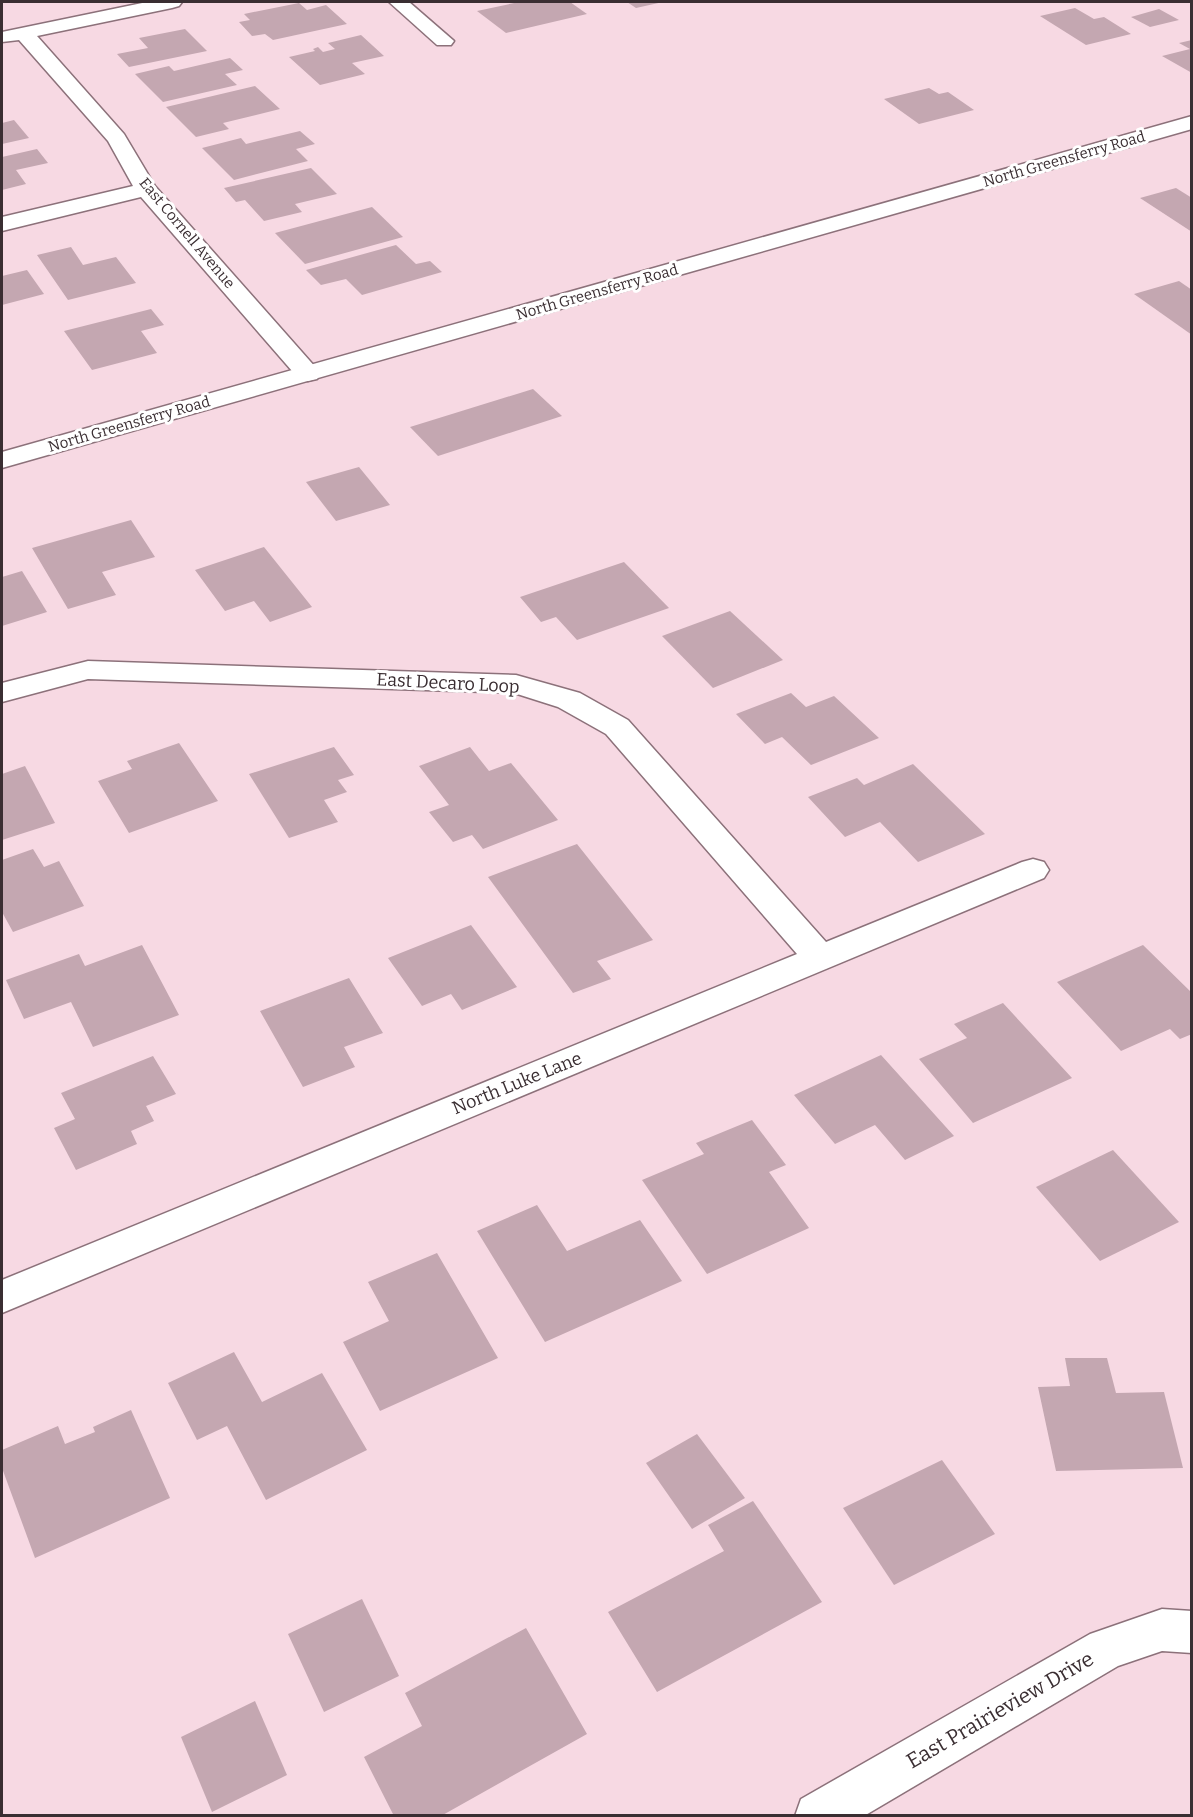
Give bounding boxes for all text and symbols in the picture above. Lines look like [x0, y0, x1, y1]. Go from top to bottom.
street label: North Greensferry Road [981, 127, 1147, 191]
street label: East Cornell Avenue [135, 174, 239, 292]
street label: North Greensferry Road [514, 260, 680, 324]
street label: North Greensferry Road [46, 392, 212, 456]
street label: East Decaro Loop [376, 668, 520, 698]
street label: North Luke Lane [449, 1047, 585, 1119]
street label: East Prairieview Drive [902, 1646, 1098, 1774]

